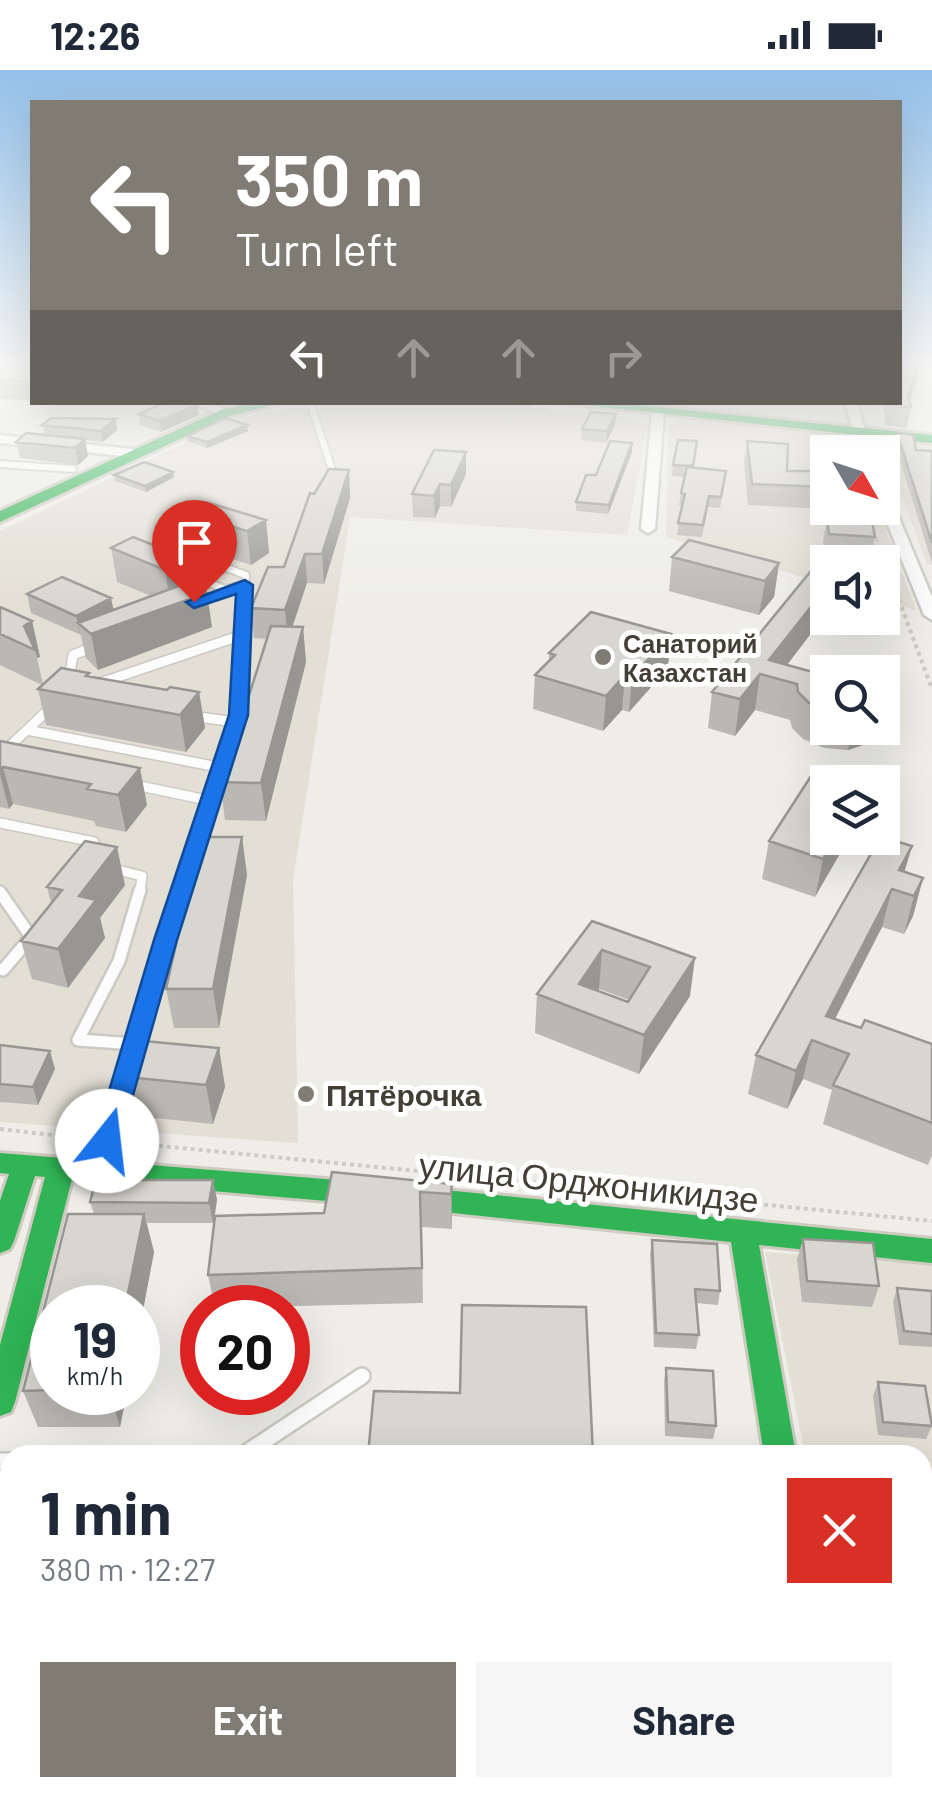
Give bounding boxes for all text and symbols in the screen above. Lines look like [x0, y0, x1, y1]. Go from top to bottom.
text: 12:26 [50, 12, 140, 58]
text: 350 m [235, 136, 423, 220]
icon: left [70, 140, 200, 270]
text: Turn left [235, 221, 399, 275]
icon: left [281, 330, 336, 385]
icon: ahead [386, 330, 441, 385]
icon: ahead [491, 330, 546, 385]
icon: right [596, 330, 651, 385]
north arrow [810, 435, 900, 525]
map controls [810, 435, 900, 855]
pin [152, 500, 237, 603]
icon: arrive [167, 515, 222, 570]
button: sound [810, 545, 900, 635]
place label: Санаторий Казахстан [623, 628, 757, 687]
marker: Санаторий Казахстан [592, 646, 614, 668]
button: search [810, 655, 900, 745]
button: layers [810, 765, 900, 855]
place label: Пятёрочка [326, 1076, 482, 1112]
marker: Пятёрочка [295, 1083, 317, 1105]
position arrow [55, 1089, 159, 1193]
street label: улица Орджоникидзе [417, 1142, 761, 1220]
speed limit sign: 20 [180, 1285, 310, 1415]
text: 19 [73, 1308, 117, 1368]
text: km/h [67, 1360, 123, 1390]
text: 1 min [40, 1475, 171, 1547]
button: close [787, 1478, 892, 1583]
text: 380 m · 12:27 [40, 1549, 215, 1587]
button: Exit [40, 1662, 456, 1777]
button: Share [476, 1662, 892, 1777]

